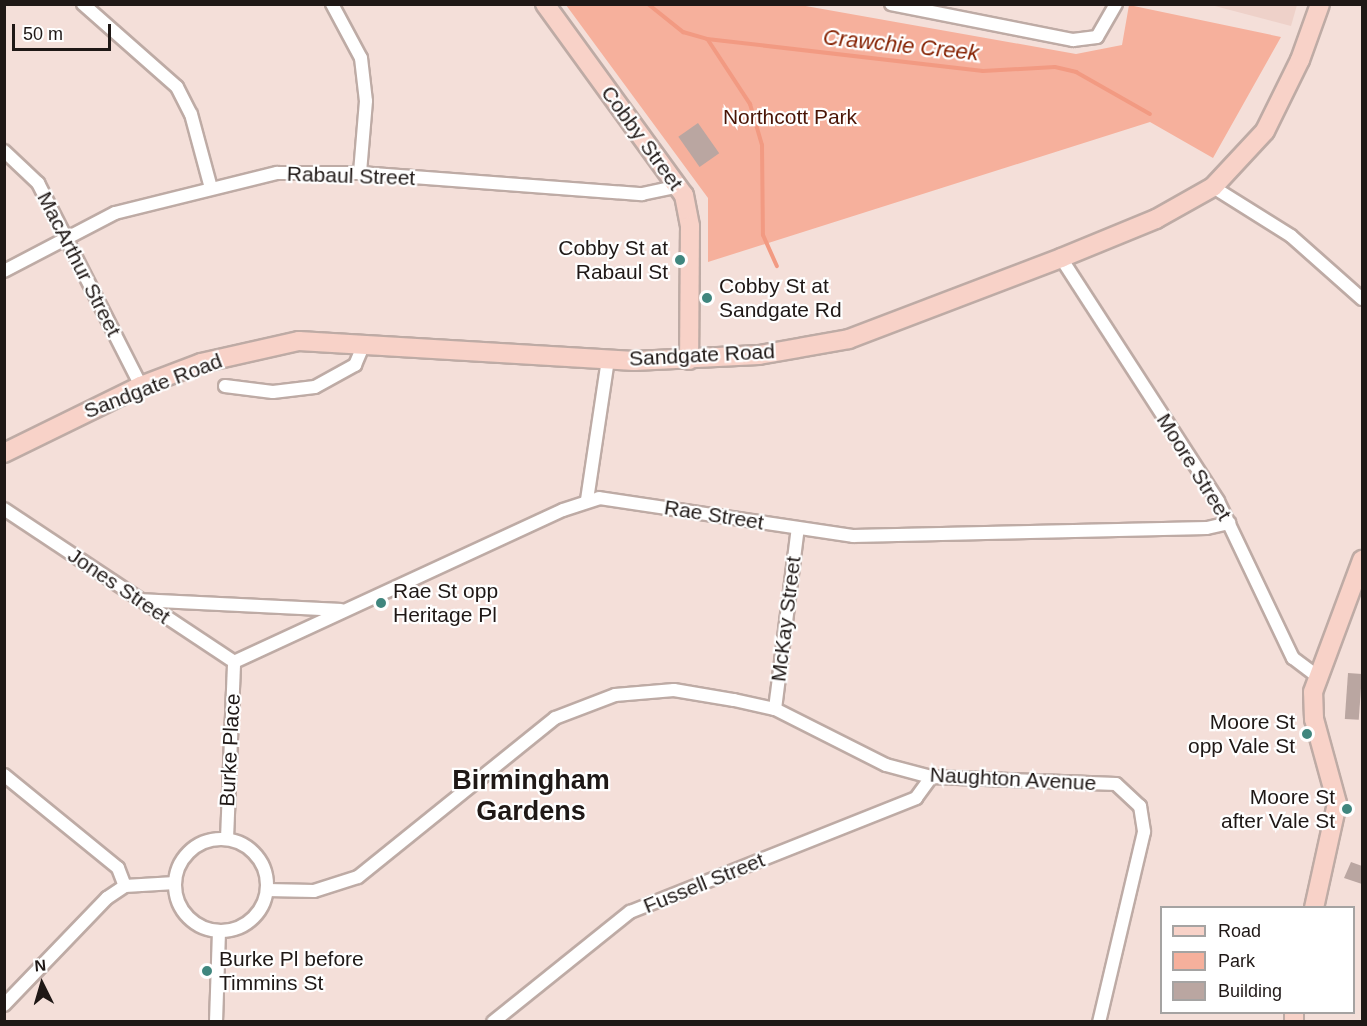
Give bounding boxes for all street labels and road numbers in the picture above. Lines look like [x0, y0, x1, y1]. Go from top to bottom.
street label: Cobby Street [596, 81, 688, 195]
street label: Rabaul Street [286, 161, 416, 191]
street label: MacArthur Street [32, 188, 126, 340]
street label: Sandgate Road [628, 339, 776, 371]
street label: Sandgate Road [80, 348, 226, 424]
street label: Moore Street [1151, 409, 1237, 525]
street label: Rae Street [662, 495, 766, 535]
street label: Jones Street [63, 543, 175, 629]
street label: McKay Street [766, 555, 806, 683]
street label: Burke Place [214, 693, 246, 807]
street label: Naughton Avenue [929, 762, 1097, 796]
street label: Fussell Street [640, 847, 768, 919]

